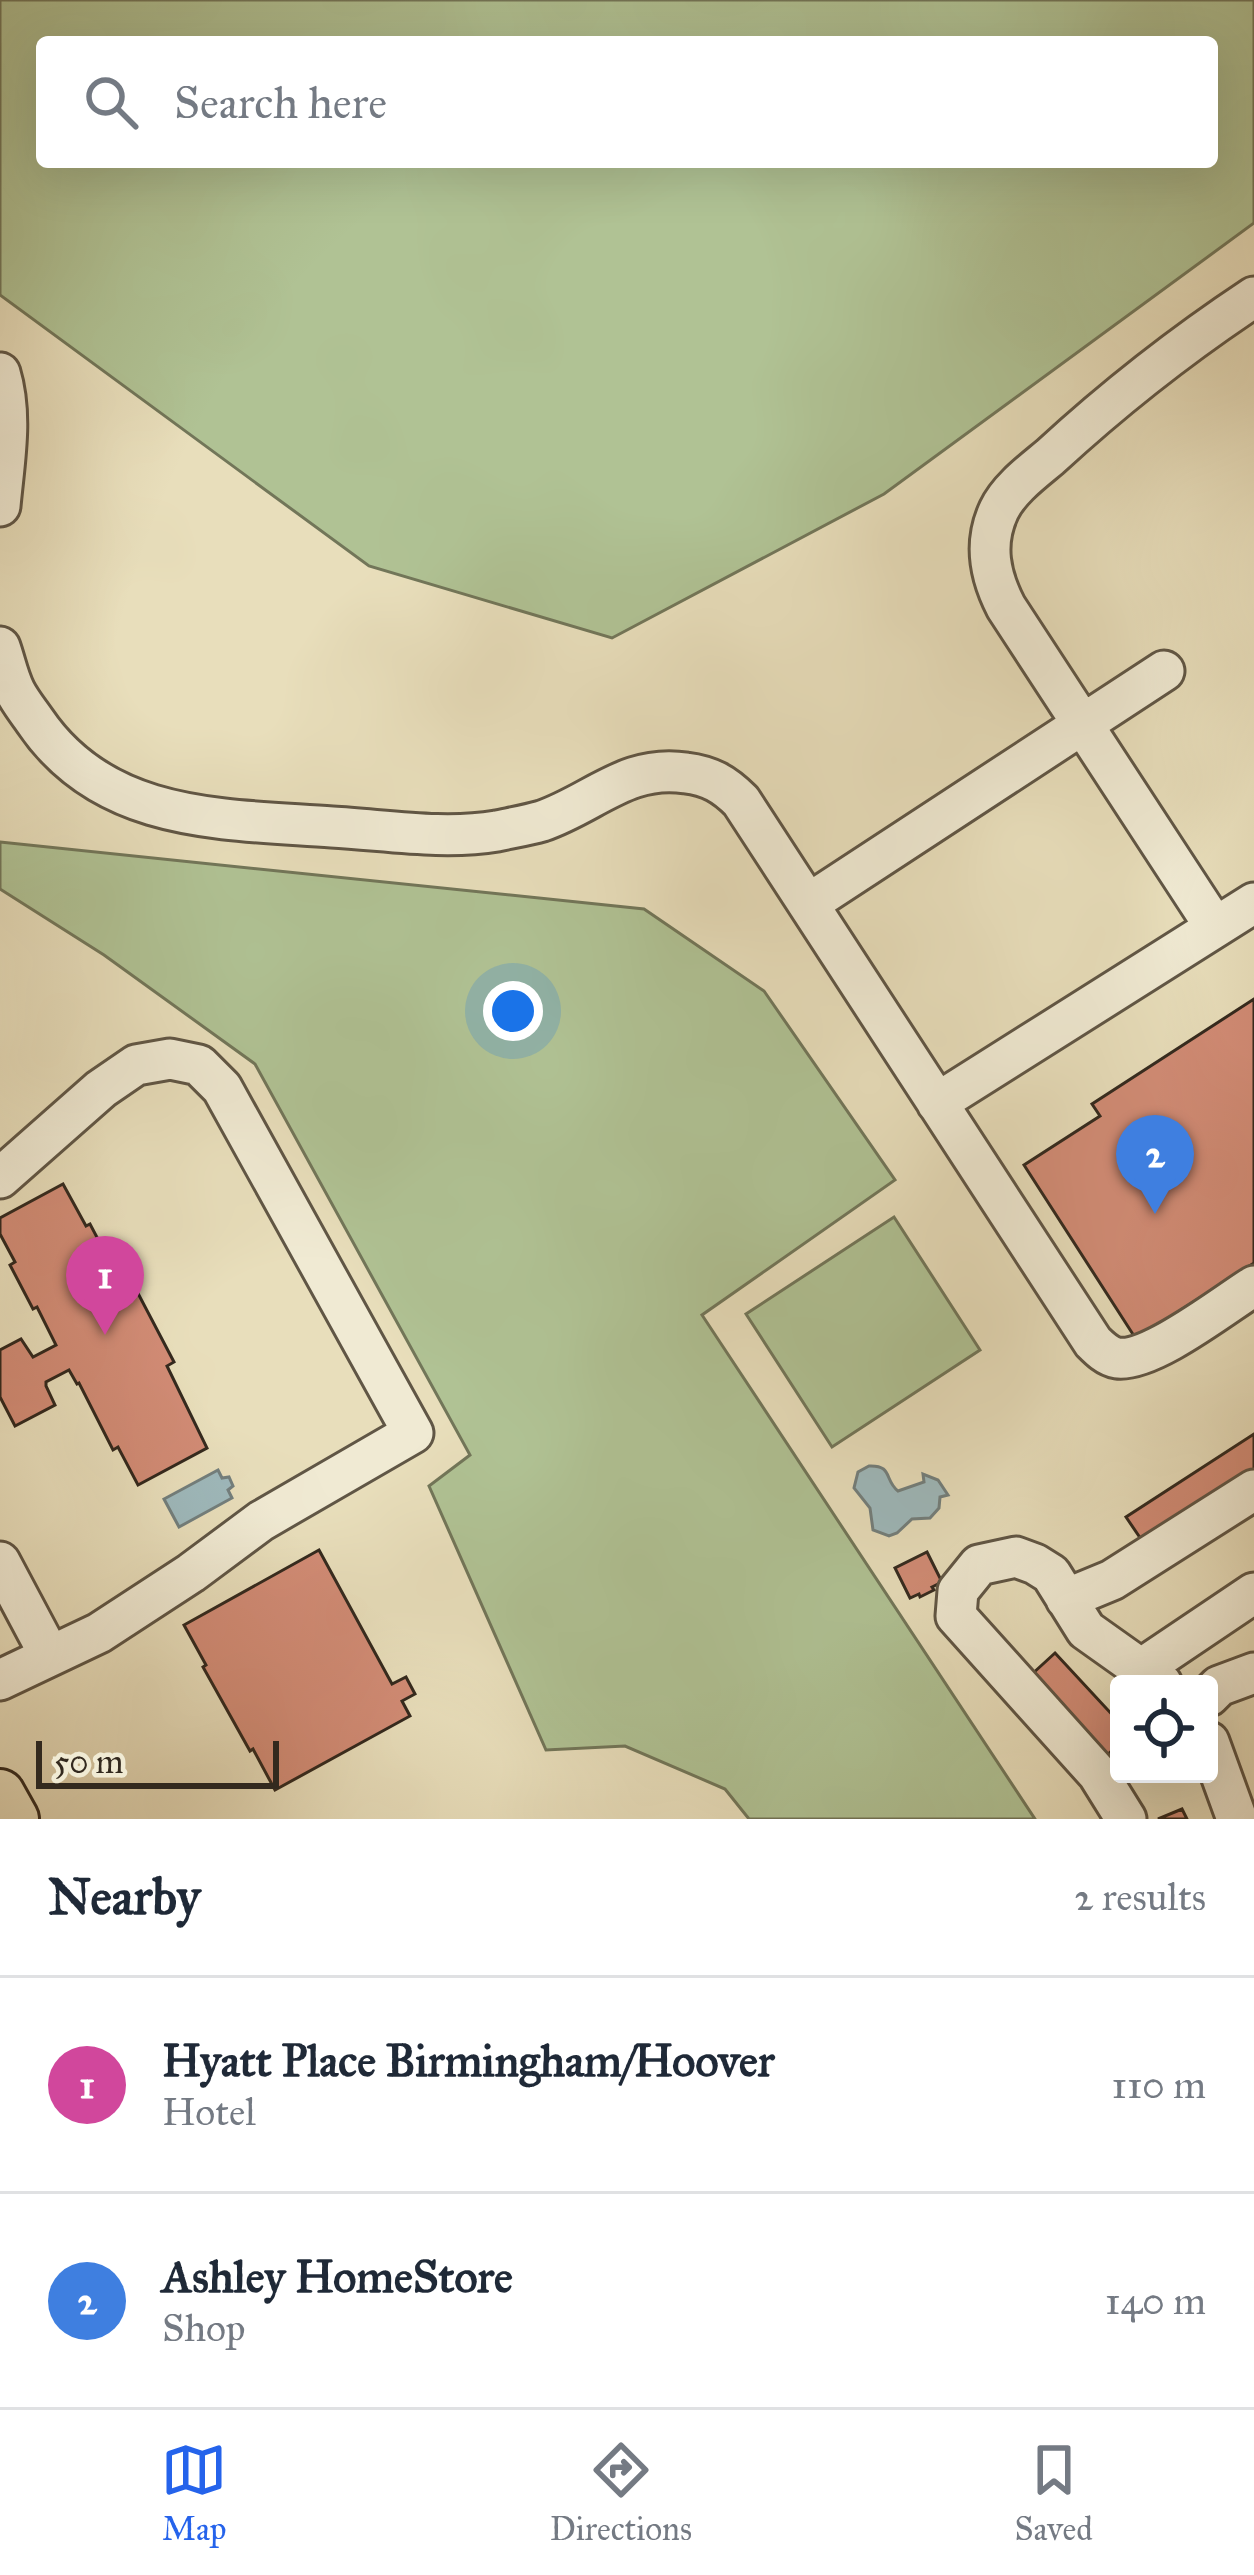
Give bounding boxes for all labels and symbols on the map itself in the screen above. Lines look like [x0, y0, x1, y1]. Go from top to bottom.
your location [483, 981, 543, 1041]
pin: 2 [1116, 1115, 1194, 1214]
pin: 1 [66, 1236, 144, 1335]
scale bar [36, 1735, 279, 1788]

